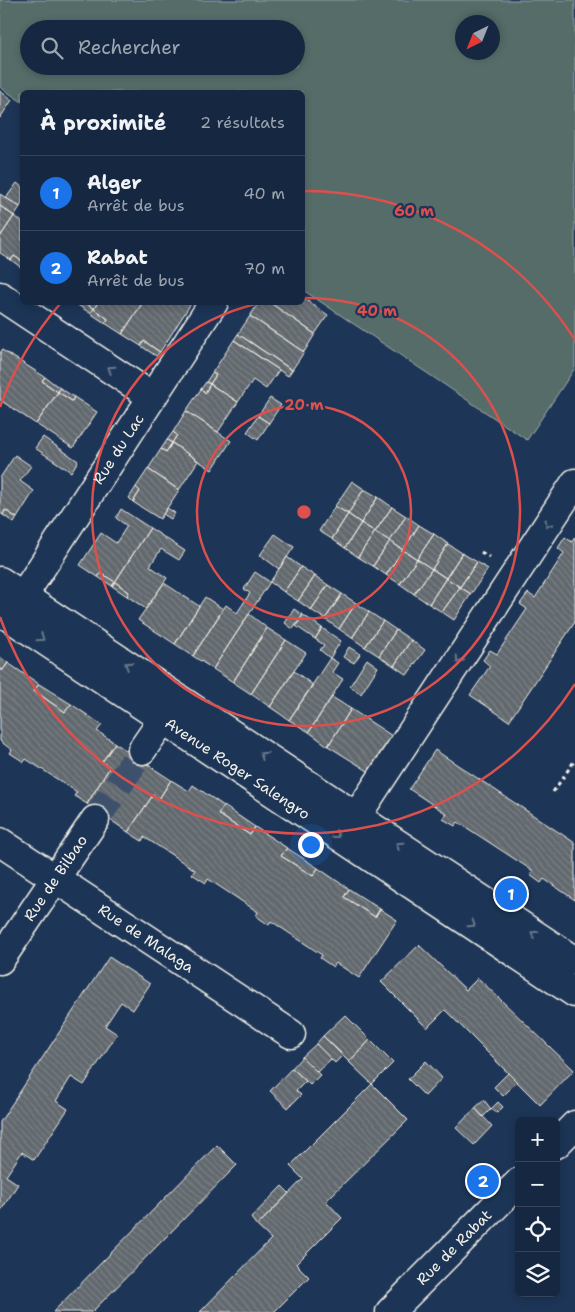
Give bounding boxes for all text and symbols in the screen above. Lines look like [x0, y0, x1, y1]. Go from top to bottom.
north arrow [455, 15, 500, 60]
search box [20, 20, 305, 75]
icon: search [38, 34, 66, 62]
text: Rechercher [78, 35, 181, 60]
text: À proximité [40, 109, 166, 137]
text: 2 résultats [200, 112, 285, 133]
text: Alger [87, 170, 142, 195]
text: 1 [52, 183, 60, 204]
text: 40 m [243, 183, 285, 204]
text: Arrêt de bus [87, 195, 185, 216]
text: 60 m [394, 201, 434, 221]
text: Rabat [87, 245, 148, 270]
text: 2 [50, 258, 62, 279]
text: 70 m [244, 258, 285, 279]
text: Arrêt de bus [87, 270, 185, 291]
text: 40 m [357, 301, 397, 321]
one-way arrow [107, 366, 116, 375]
text: 20 m [284, 395, 324, 415]
street label: Rue du Lac [88, 410, 149, 488]
centre of rings [295, 503, 313, 521]
one-way arrow [545, 518, 554, 528]
one-way arrow [35, 632, 44, 641]
one-way arrow [456, 654, 465, 664]
one-way arrow [124, 662, 133, 672]
street label: Avenue Roger Salengro [161, 713, 314, 824]
one-way arrow [260, 752, 269, 761]
one-way arrow [331, 829, 340, 838]
street label: Rue de Bilbao [19, 831, 92, 925]
your location [298, 832, 324, 858]
one-way arrow [395, 842, 405, 851]
pin: 1 [495, 875, 527, 913]
street label: Rue de Malaga [94, 899, 198, 978]
one-way arrow [467, 918, 476, 928]
one-way arrow [531, 931, 540, 941]
map controls [515, 1117, 560, 1297]
button: + [515, 1117, 560, 1162]
pin: 2 [467, 1162, 499, 1200]
button: − [515, 1162, 560, 1207]
street label: Rue de Rabat [412, 1205, 496, 1290]
button: locate [515, 1207, 560, 1252]
button: layers [515, 1252, 560, 1297]

